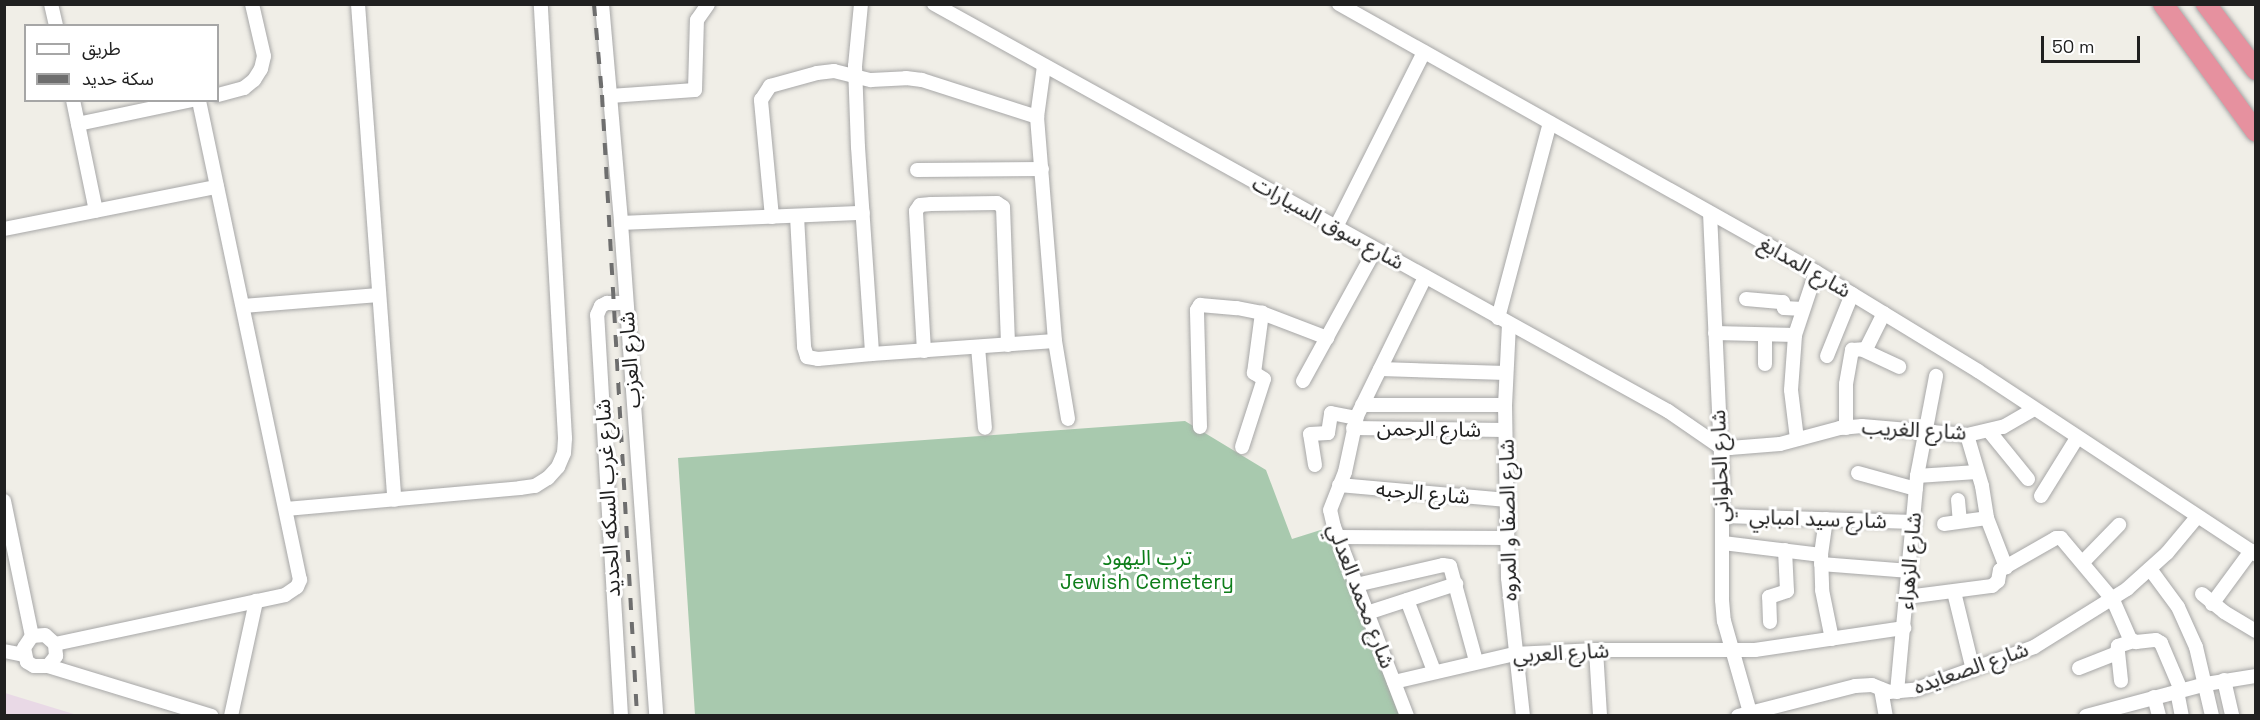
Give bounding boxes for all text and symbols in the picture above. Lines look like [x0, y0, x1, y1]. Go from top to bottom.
legend [24, 24, 219, 102]
scale bar [2044, 24, 2143, 62]
text: 50 m [2052, 35, 2094, 58]
text: طريق [82, 37, 121, 60]
text: سكة حديد [82, 67, 154, 90]
street label: شارع سوق السيارات [1248, 171, 1408, 275]
street label: شارع المدابغ [1755, 231, 1855, 303]
street label: شارع العزب [614, 311, 646, 409]
street label: شارع غرب السكه الحديد [590, 398, 626, 598]
street label: شارع الحلواني [1705, 409, 1735, 523]
street label: شارع الرحمن [1377, 415, 1481, 443]
street label: شارع الغريب [1861, 415, 1967, 445]
street label: شارع الصفا و المروه [1494, 439, 1522, 601]
street label: شارع الرحبه [1375, 476, 1471, 510]
street label: شارع سيد امبابي [1749, 504, 1887, 534]
street label: شارع الزهراء [1893, 511, 1927, 611]
street label: شارع محمد العدلي [1322, 520, 1400, 672]
park label: ترب اليهود Jewish Cemetery [1060, 545, 1234, 595]
street label: شارع الصعايده [1910, 637, 2032, 699]
street label: شارع العربي [1512, 638, 1610, 668]

